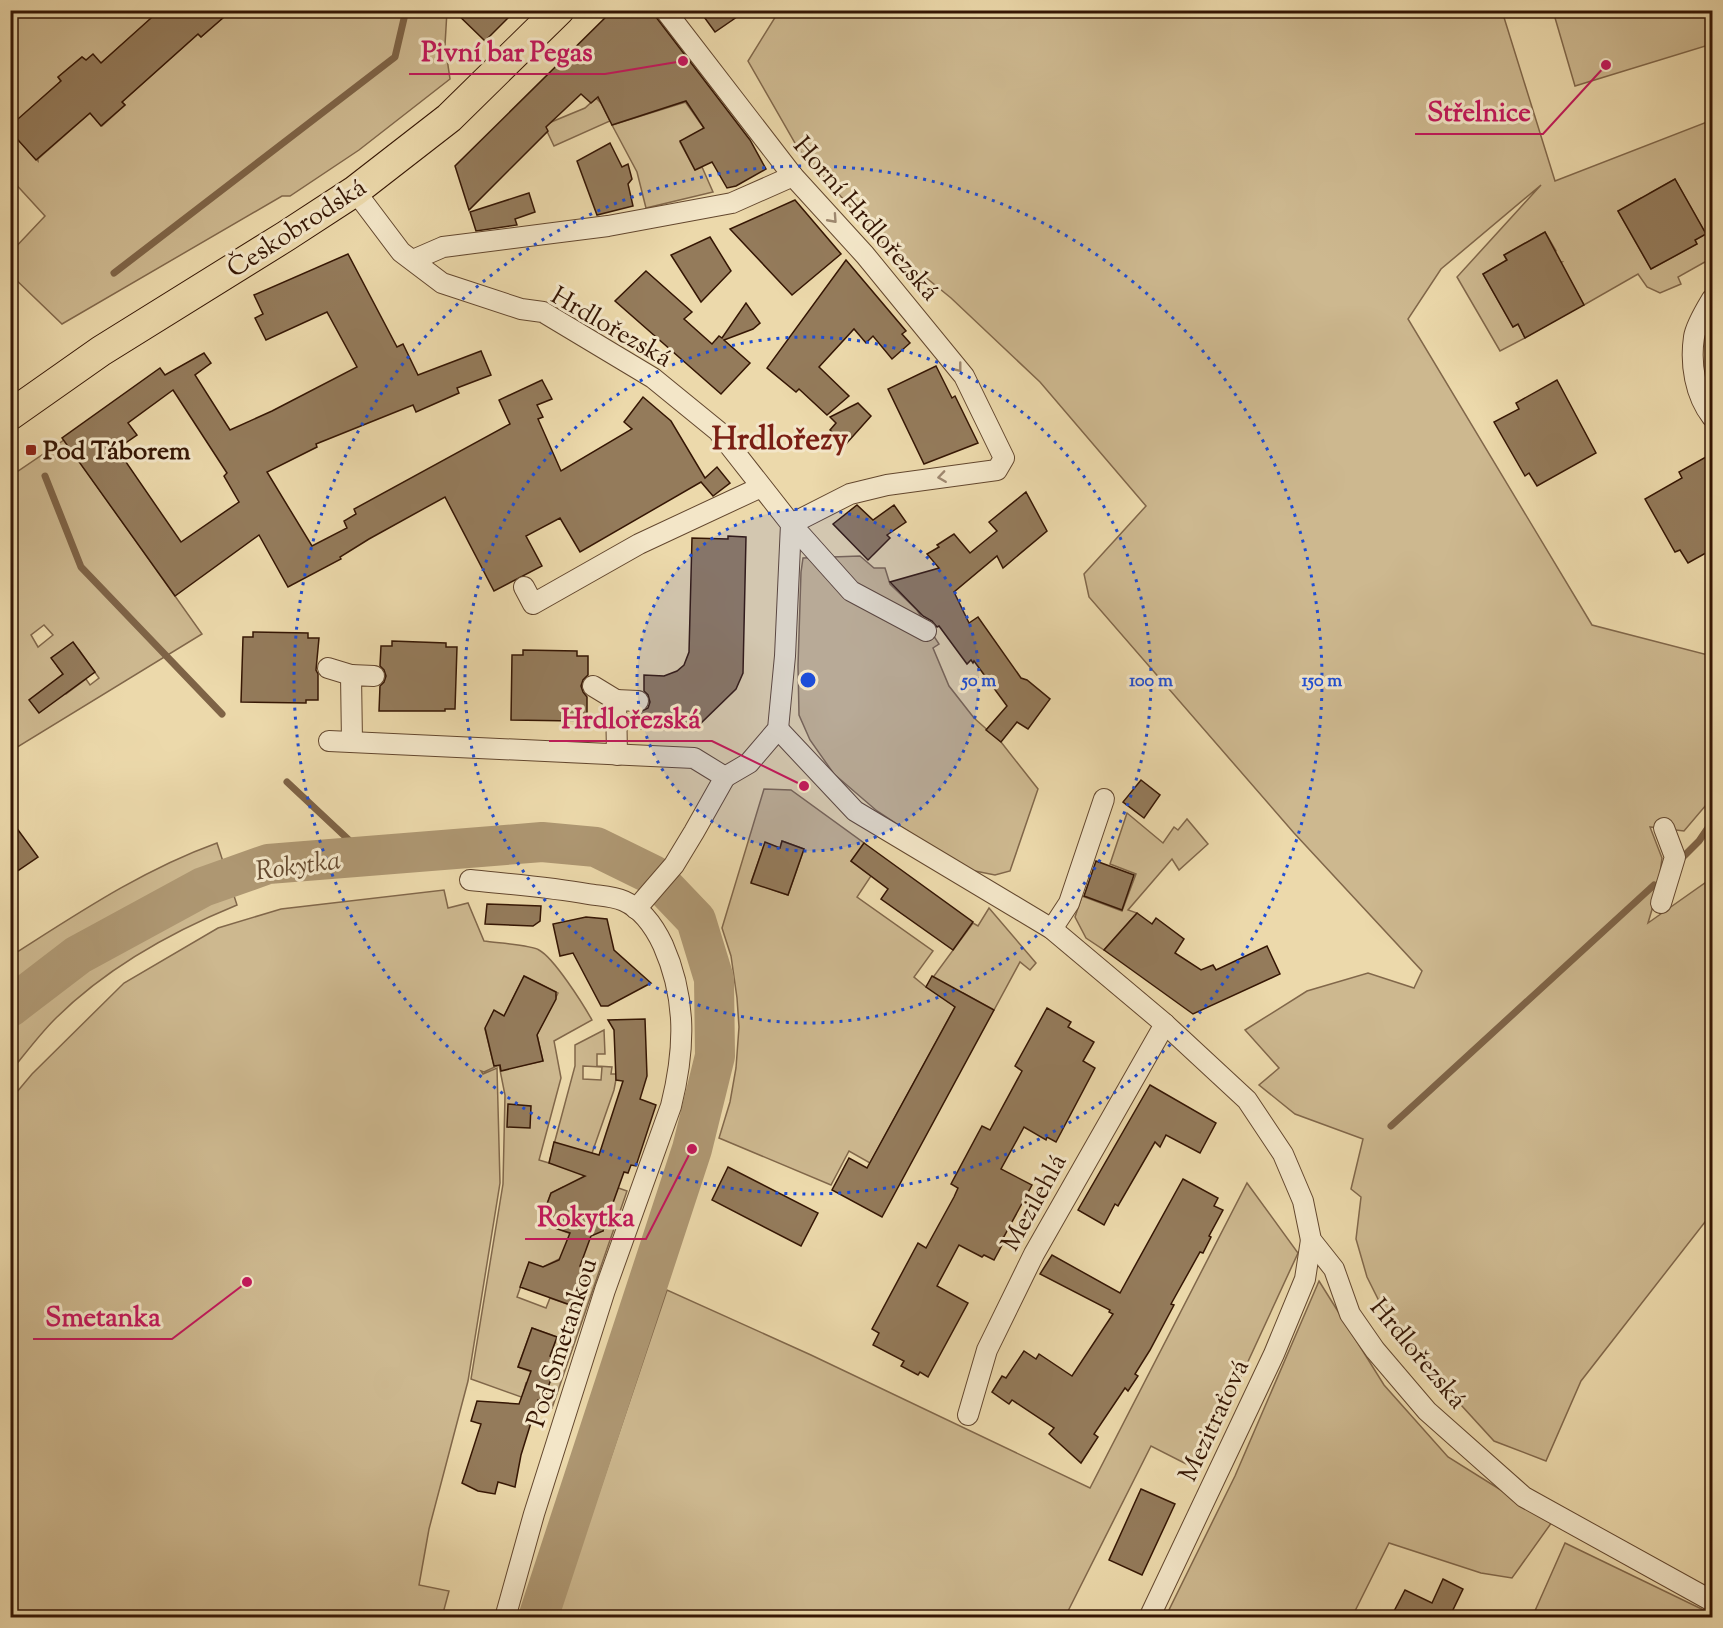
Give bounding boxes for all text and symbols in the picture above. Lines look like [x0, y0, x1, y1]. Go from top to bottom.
callout: Pivní bar Pegas [409, 29, 605, 74]
text: Pivní bar Pegas [421, 35, 593, 74]
callout: Střelnice [1415, 89, 1543, 134]
text: Střelnice [1427, 95, 1531, 134]
street label: Horní Hrdlořezská [783, 129, 947, 310]
street label: Českobrodská [220, 170, 374, 288]
one-way arrow [826, 212, 837, 222]
street label: Hrdlořezská [543, 279, 678, 378]
one-way arrow [950, 361, 961, 372]
district label: Hrdlořezy [712, 418, 848, 464]
place label: Pod Táborem [43, 434, 191, 471]
marker: Pod Táborem [24, 443, 38, 457]
one-way arrow [937, 471, 946, 483]
text: 50 m [960, 669, 996, 695]
text: 100 m [1129, 669, 1173, 695]
text: 150 m [1302, 669, 1342, 695]
centre of rings [798, 670, 818, 690]
callout: Hrdlořezská [549, 696, 712, 741]
text: Hrdlořezská [561, 702, 701, 741]
water label: Rokytka [253, 842, 343, 893]
street label: Mezilehlá [993, 1148, 1077, 1259]
callout: Rokytka [525, 1194, 646, 1239]
text: Rokytka [537, 1200, 635, 1239]
street label: Pod Smetankou [519, 1253, 608, 1432]
street label: Hrdlořezská [1360, 1291, 1474, 1418]
callout: Smetanka [33, 1294, 172, 1339]
text: Smetanka [45, 1300, 161, 1339]
street label: Mezitraťová [1171, 1354, 1260, 1488]

